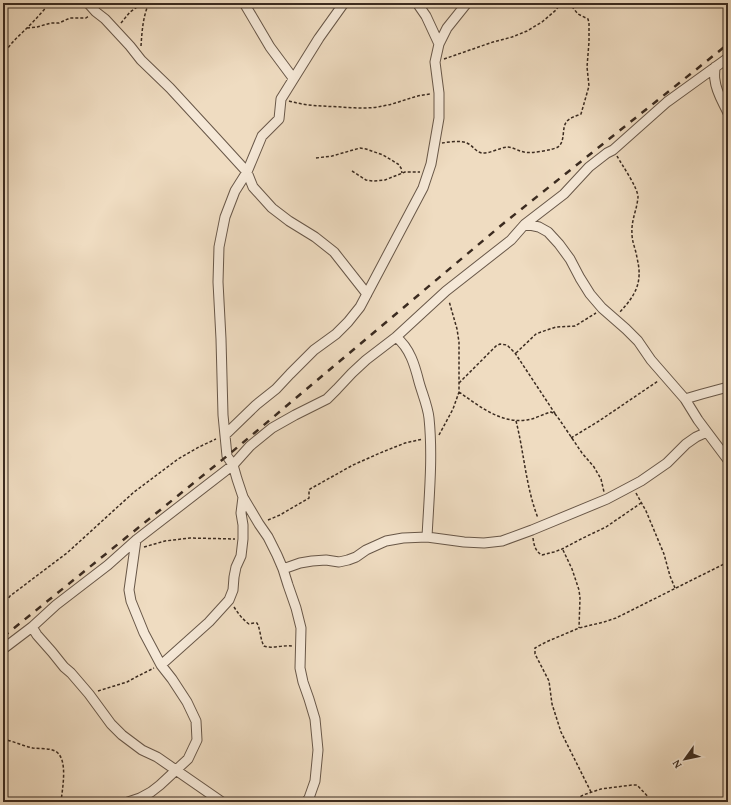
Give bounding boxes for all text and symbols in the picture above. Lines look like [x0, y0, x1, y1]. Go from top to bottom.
north arrow [665, 739, 705, 779]
text: N [668, 756, 685, 772]

